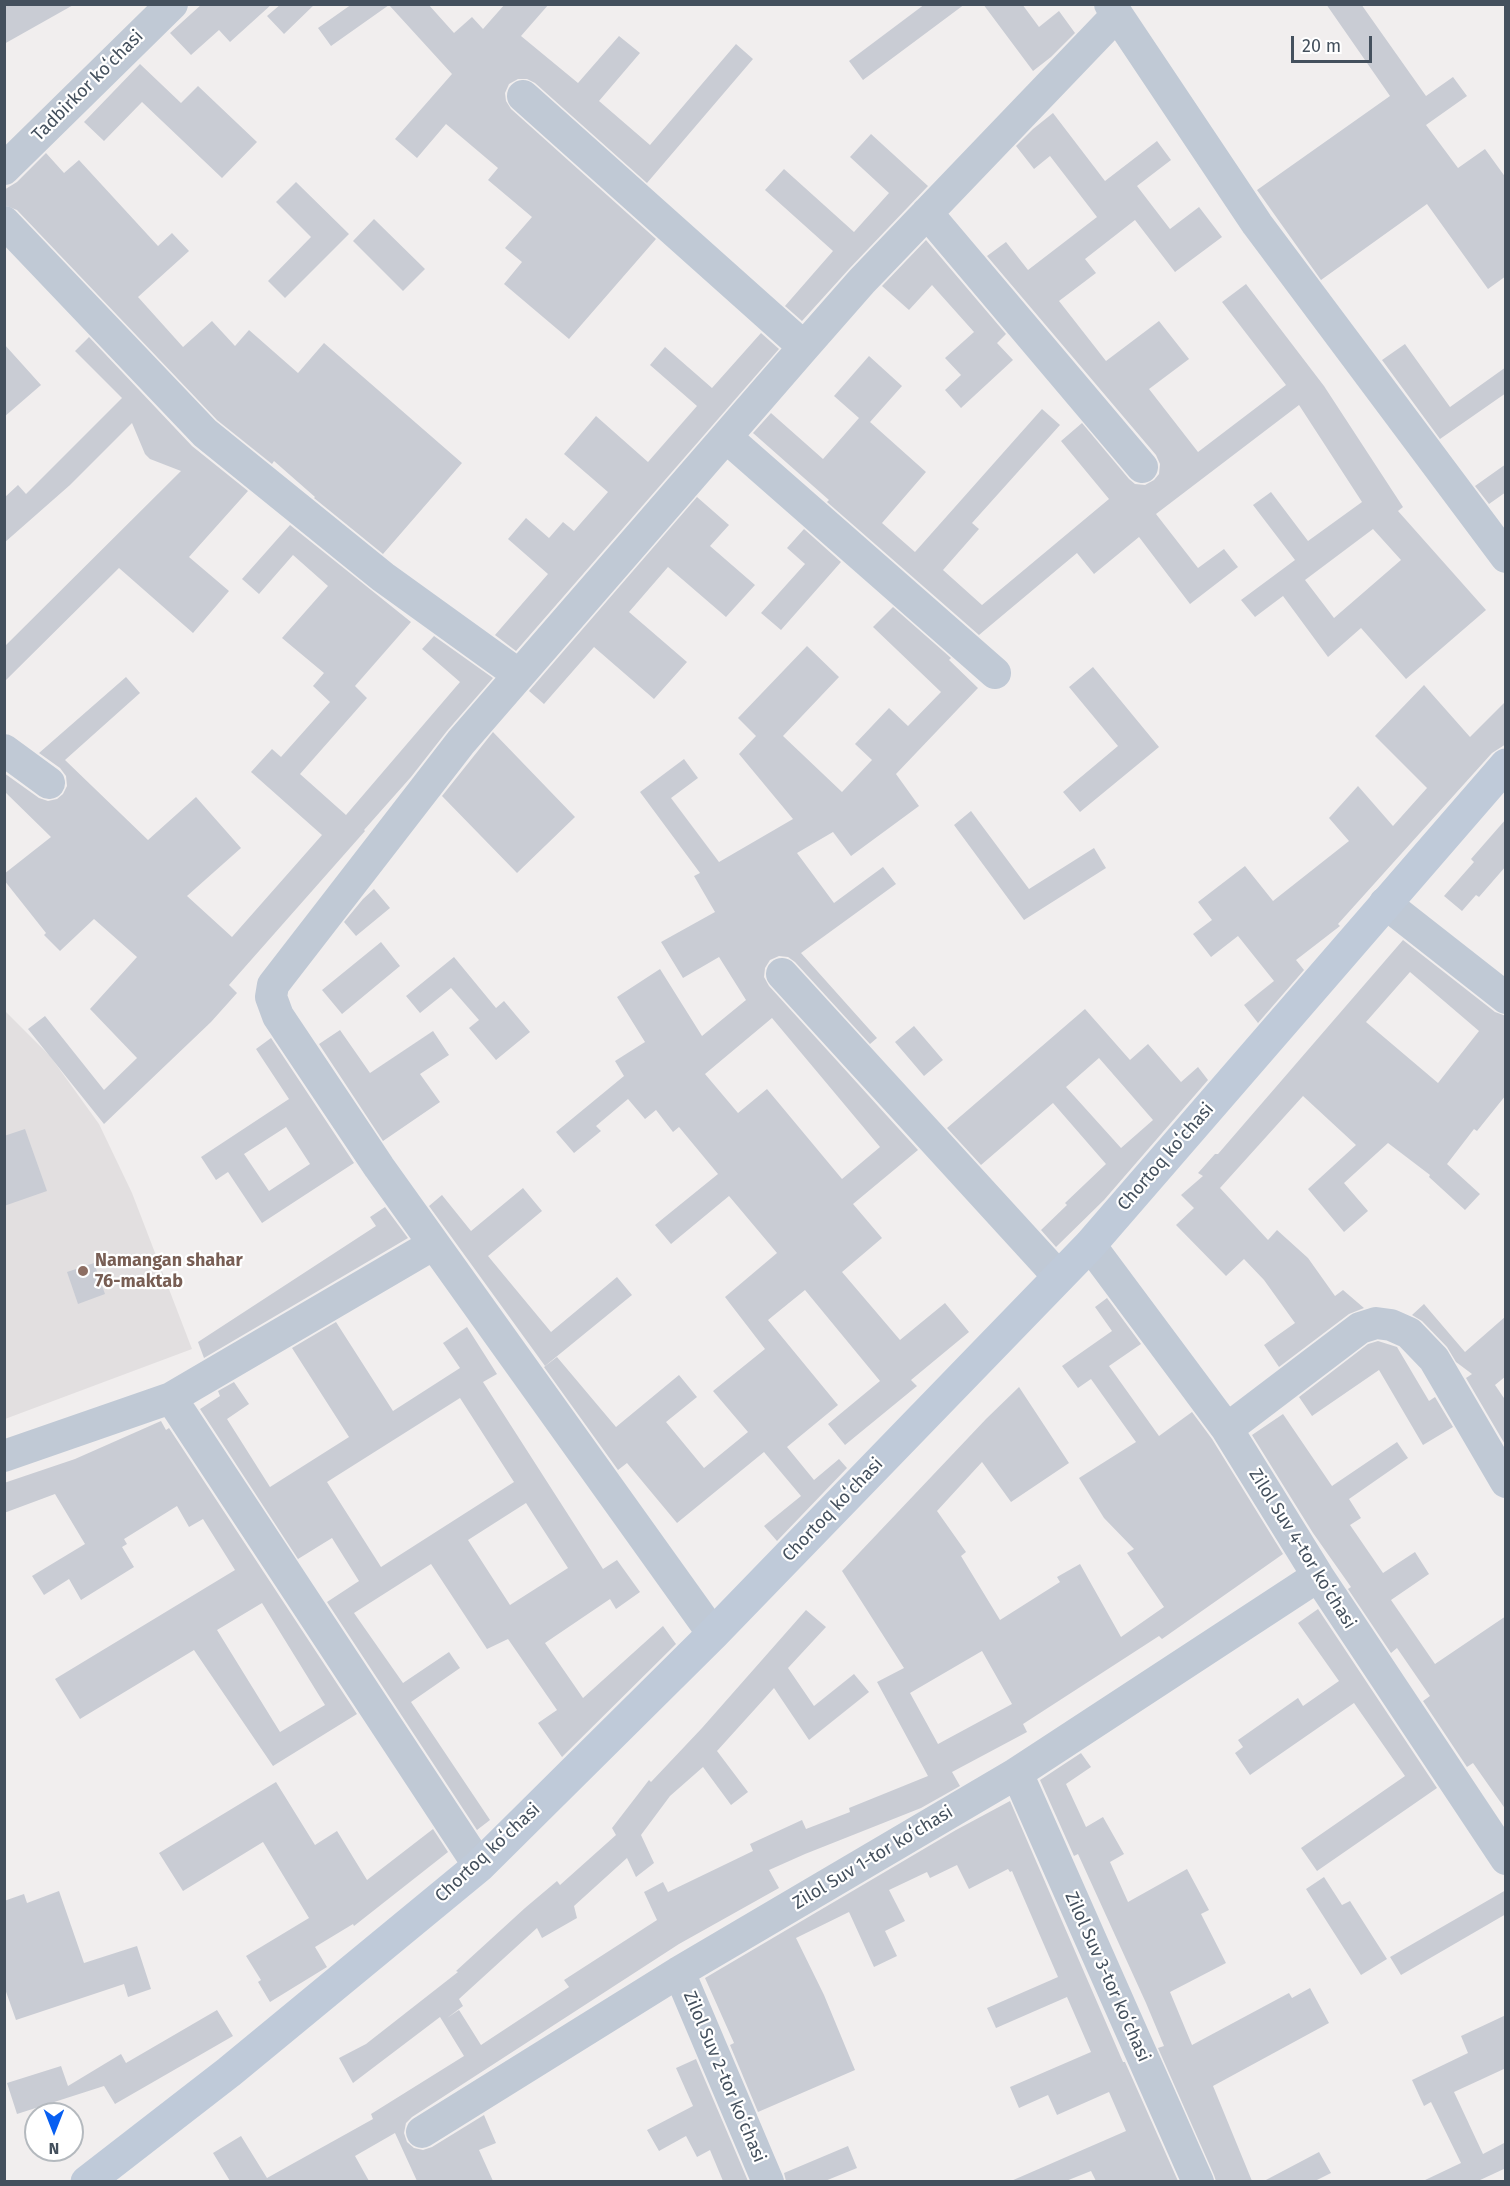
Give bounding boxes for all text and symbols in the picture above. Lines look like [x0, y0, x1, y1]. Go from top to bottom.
scale bar [1294, 24, 1375, 62]
street label: Tadbirkor koʻchasi [28, 26, 148, 146]
text: 20 m [1302, 35, 1341, 57]
street label: Chortoq koʻchasi [1113, 1099, 1219, 1215]
place label: Namangan shahar 76-maktab [95, 1250, 243, 1292]
marker: Namangan shahar 76-maktab [76, 1264, 90, 1278]
street label: Chortoq koʻchasi [778, 1454, 888, 1566]
street label: Zilol Suv 4-tor koʻchasi [1244, 1465, 1360, 1633]
street label: Chortoq koʻchasi [431, 1799, 545, 1907]
street label: Zilol Suv 1-tor koʻchasi [789, 1802, 957, 1914]
street label: Zilol Suv 3-tor koʻchasi [1060, 1888, 1154, 2066]
street label: Zilol Suv 2-tor koʻchasi [678, 1988, 770, 2166]
north arrow [24, 2102, 84, 2162]
text: N [49, 2139, 59, 2158]

